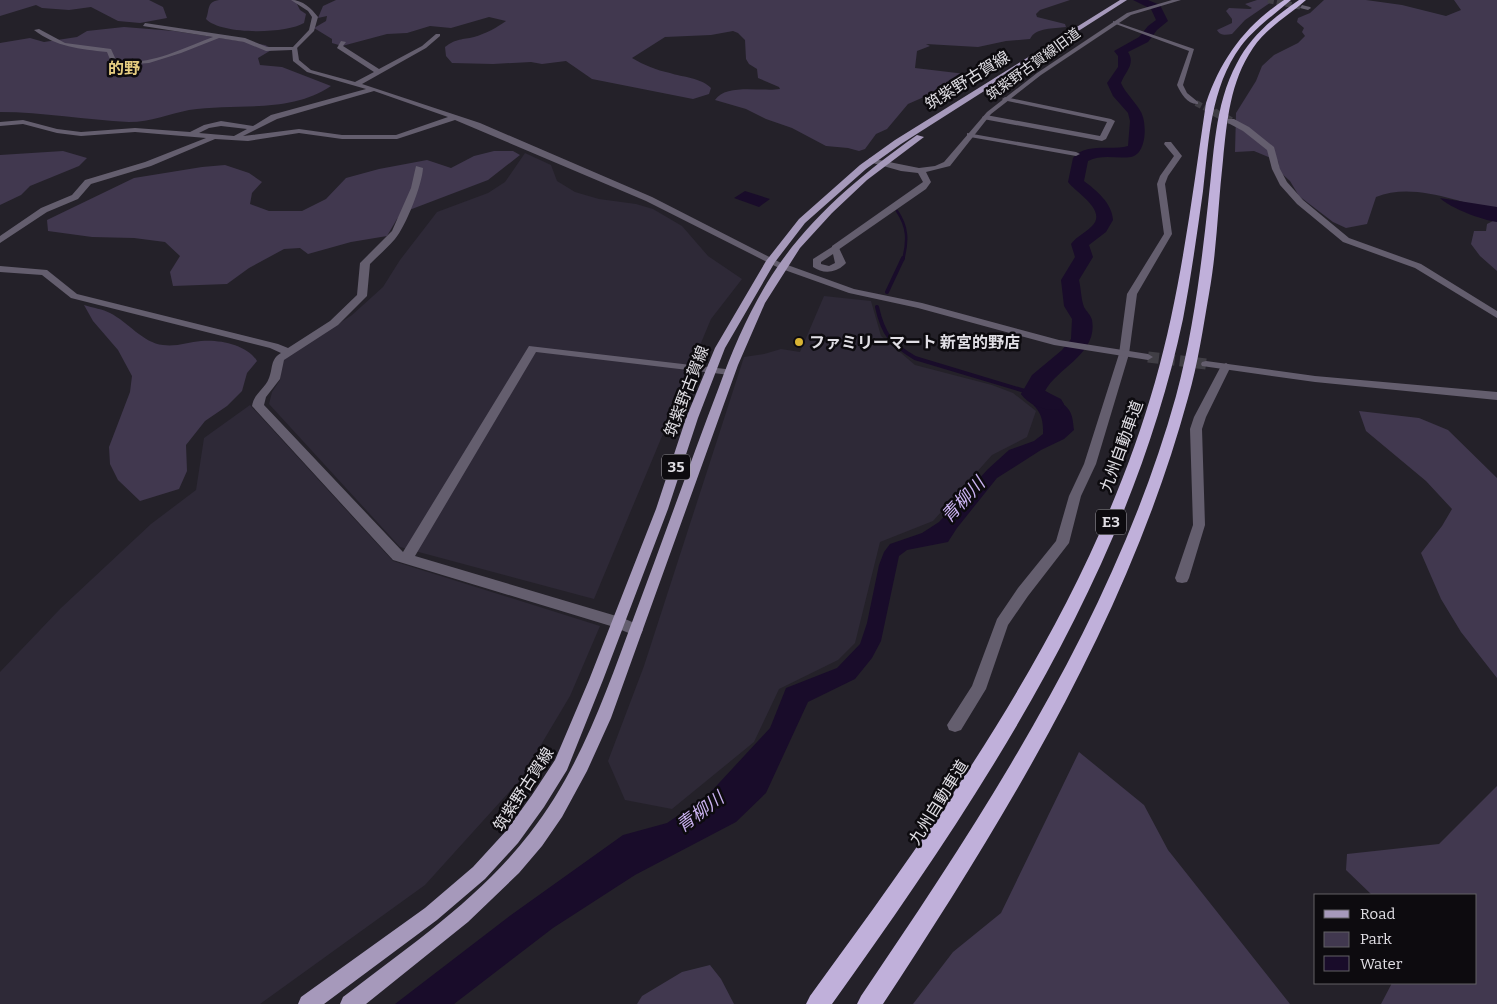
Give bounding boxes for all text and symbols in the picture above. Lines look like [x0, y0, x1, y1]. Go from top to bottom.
street label: 筑紫野古賀線旧道 [983, 25, 1084, 104]
street label: 筑紫野古賀線 [922, 47, 1013, 114]
district label: 的野 [108, 59, 140, 78]
place label: ファミリーマート 新宮的野店 [809, 333, 1020, 352]
marker: ファミリーマート 新宮的野店 [793, 336, 805, 348]
street label: 筑紫野古賀線 [660, 343, 713, 439]
street label: 九州自動車道 [1096, 398, 1147, 495]
road number: 35 [662, 454, 690, 480]
water label: 青柳川 [937, 471, 991, 527]
road number: E3 [1096, 510, 1126, 534]
street label: 筑紫野古賀線 [489, 744, 558, 835]
street label: 九州自動車道 [905, 757, 972, 848]
water label: 青柳川 [672, 786, 730, 837]
legend [1314, 894, 1477, 984]
text: Road [1360, 905, 1395, 923]
text: Park [1360, 930, 1392, 948]
text: Water [1360, 955, 1403, 973]

